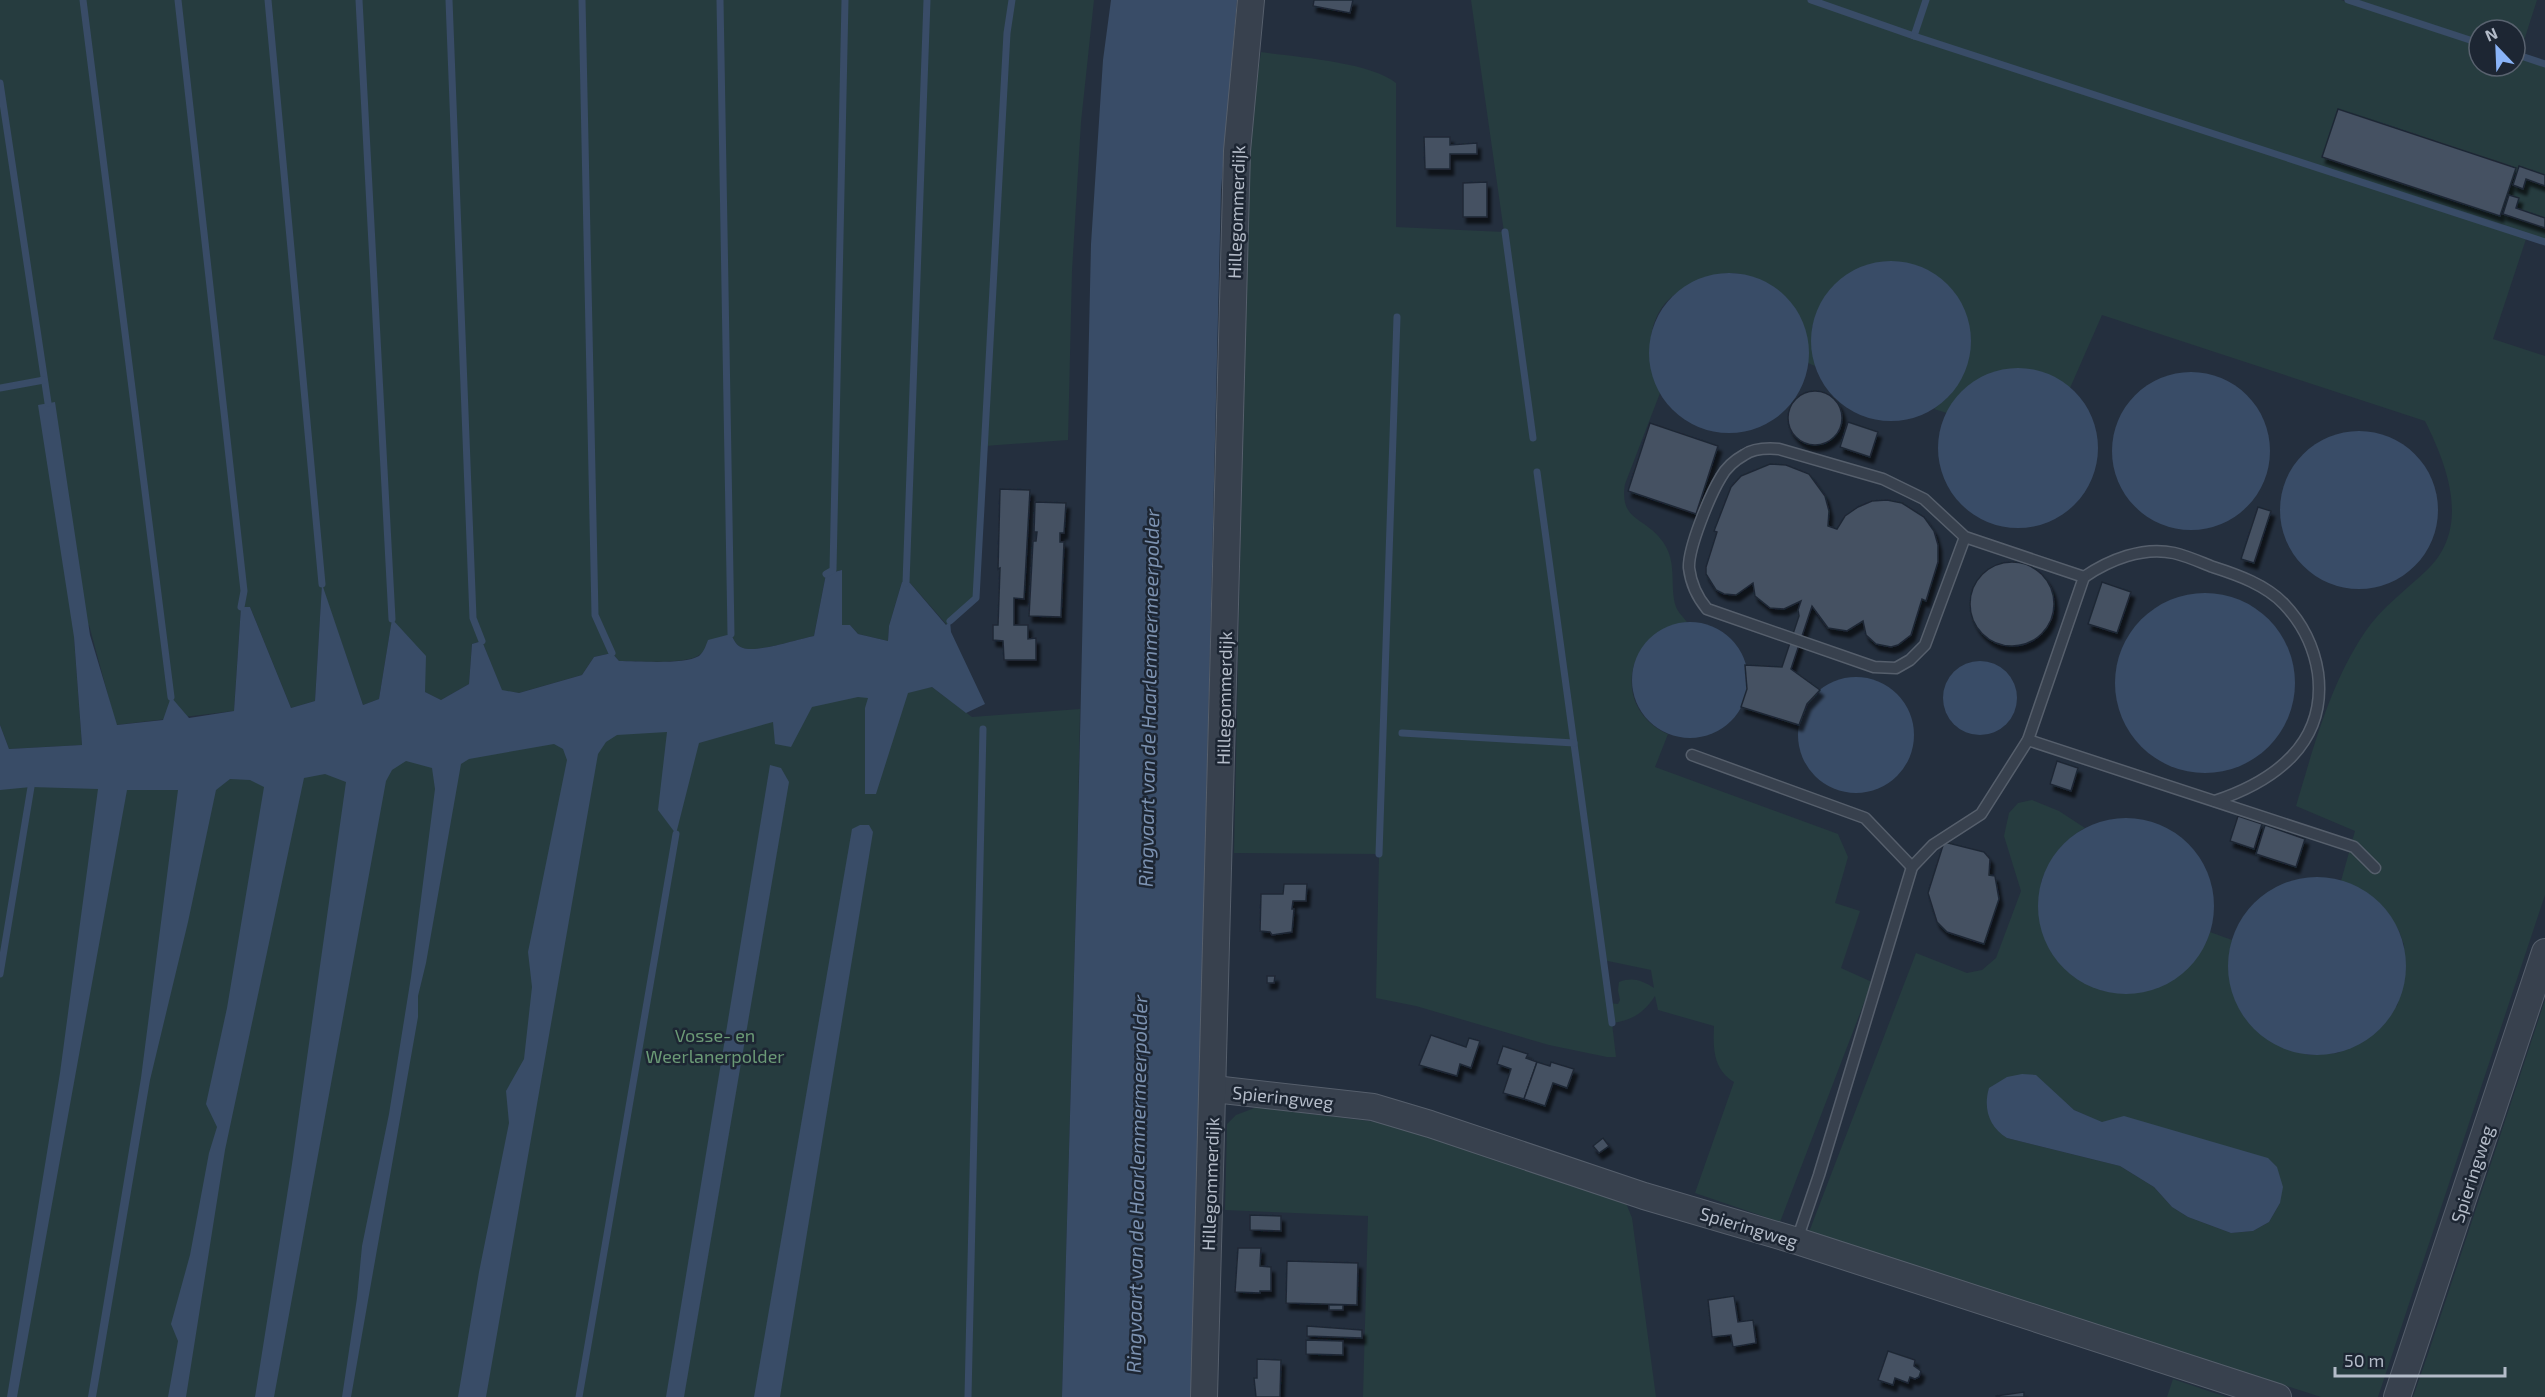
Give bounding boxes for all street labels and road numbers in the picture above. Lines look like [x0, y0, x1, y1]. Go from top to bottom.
street label: Hillegommerdijk [1223, 145, 1249, 279]
street label: Hillegommerdijk [1212, 631, 1236, 765]
street label: Spieringweg [1231, 1081, 1335, 1113]
street label: Hillegommerdijk [1197, 1117, 1223, 1251]
street label: Spieringweg [2446, 1122, 2498, 1226]
street label: Spieringweg [1697, 1202, 1801, 1252]

